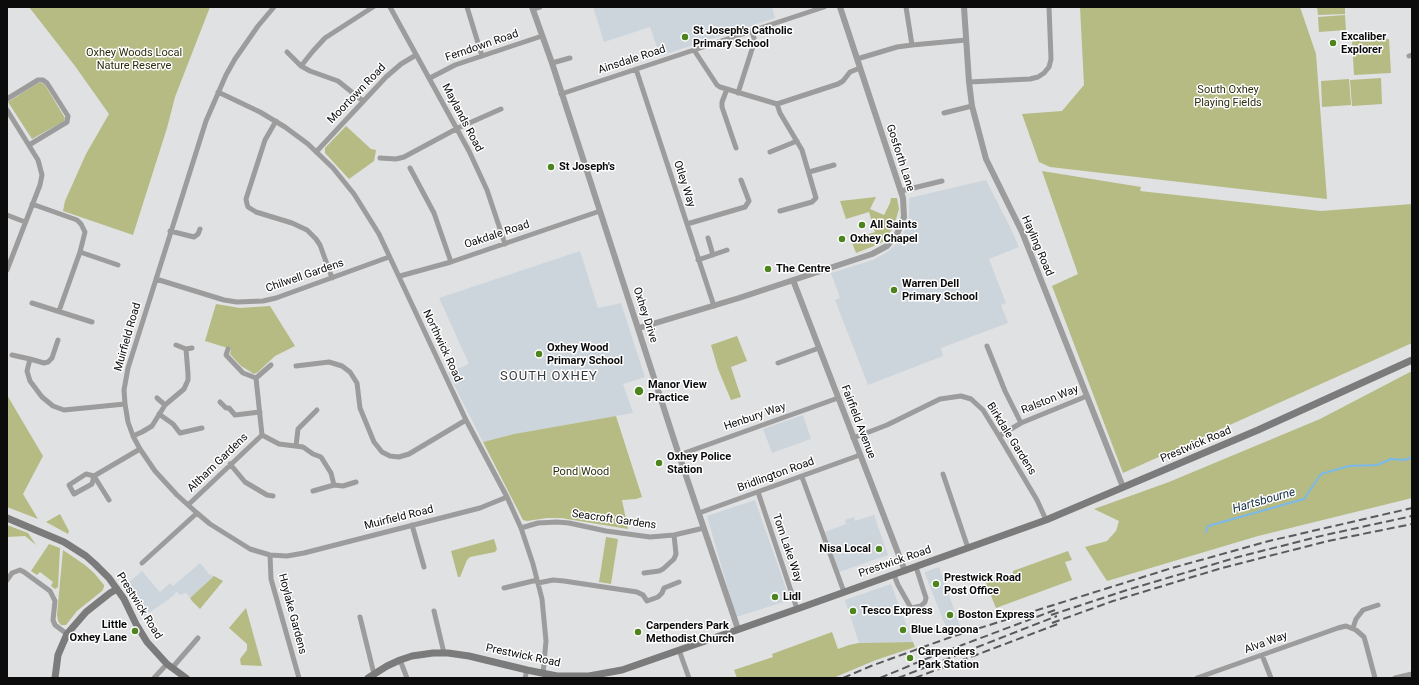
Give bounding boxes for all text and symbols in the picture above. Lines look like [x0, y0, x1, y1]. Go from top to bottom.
place label: St Joseph's Catholic Primary School [693, 24, 792, 50]
street label: Ferndown Road [444, 27, 520, 65]
place label: Excaliber Explorer [1341, 30, 1386, 56]
marker: St Joseph's Catholic Primary School [680, 32, 690, 42]
marker: Excaliber Explorer [1328, 38, 1338, 48]
street label: Ainsdale Road [597, 43, 667, 77]
park label: Oxhey Woods Local Nature Reserve [86, 46, 182, 72]
street label: Moortown Road [325, 61, 389, 127]
street label: Maylands Road [438, 82, 486, 154]
park label: South Oxhey Playing Fields [1194, 83, 1262, 109]
street label: Gosforth Lane [883, 123, 917, 193]
street label: Otley Way [670, 159, 698, 209]
place label: St Joseph's [559, 160, 615, 174]
marker: St Joseph's [546, 162, 556, 172]
street label: Hayling Road [1018, 214, 1056, 278]
street label: Oakdale Road [463, 218, 531, 252]
place label: All Saints [870, 218, 917, 232]
marker: All Saints [857, 220, 867, 230]
place label: Oxhey Chapel [850, 232, 918, 246]
marker: Oxhey Chapel [837, 234, 847, 244]
street label: Chilwell Gardens [264, 256, 346, 296]
place label: The Centre [776, 262, 831, 276]
marker: The Centre [763, 264, 773, 274]
place label: Warren Dell Primary School [902, 277, 978, 303]
marker: Warren Dell Primary School [889, 285, 899, 295]
street label: Oxhey Drive [630, 286, 660, 344]
street label: Muirfield Road [112, 301, 144, 373]
street label: Northwick Road [420, 308, 464, 384]
place label: Oxhey Wood Primary School [547, 341, 623, 367]
marker: Oxhey Wood Primary School [534, 349, 544, 359]
district label: SOUTH OXHEY [500, 369, 598, 385]
place label: Manor View Practice [648, 378, 707, 404]
street label: Fairfield Avenue [838, 383, 878, 461]
street label: Ralston Way [1020, 383, 1080, 417]
marker: Manor View Practice [633, 385, 645, 397]
street label: Henbury Way [722, 400, 788, 434]
street label: Birkdale Gardens [983, 400, 1039, 478]
street label: Prestwick Road [1158, 424, 1234, 466]
street label: Altham Gardens [185, 431, 251, 495]
place label: Oxhey Police Station [667, 450, 731, 476]
street label: Bridlington Road [736, 455, 816, 495]
marker: Oxhey Police Station [654, 458, 664, 468]
park label: Pond Wood [553, 465, 609, 479]
water label: Hartsbourne [1231, 485, 1297, 517]
street label: Muirfield Road [363, 503, 435, 533]
street label: Seacroft Gardens [571, 508, 657, 532]
street label: Tom Lake Way [769, 512, 805, 584]
place label: Nisa Local [819, 542, 871, 556]
street label: Prestwick Road [857, 543, 933, 581]
marker: Nisa Local [874, 544, 884, 554]
street label: Prestwick Road [113, 570, 165, 642]
place label: Prestwick Road Post Office [944, 571, 1021, 597]
street label: Hoylake Gardens [275, 572, 309, 656]
marker: Prestwick Road Post Office [931, 579, 941, 589]
place label: Lidl [783, 590, 801, 604]
marker: Lidl [770, 592, 780, 602]
place label: Tesco Express [861, 604, 933, 618]
marker: Tesco Express [848, 606, 858, 616]
place label: Boston Express [958, 608, 1035, 622]
marker: Boston Express [945, 610, 955, 620]
place label: Little Oxhey Lane [70, 618, 127, 644]
place label: Carpenders Park Methodist Church [646, 619, 734, 645]
place label: Blue Lagoona [911, 623, 978, 637]
marker: Blue Lagoona [898, 625, 908, 635]
marker: Little Oxhey Lane [130, 626, 140, 636]
marker: Carpenders Park Methodist Church [633, 627, 643, 637]
street label: Alva Way [1243, 629, 1289, 657]
street label: Prestwick Road [484, 642, 562, 670]
place label: Carpenders Park Station [918, 645, 979, 671]
marker: Carpenders Park Station [905, 653, 915, 663]

